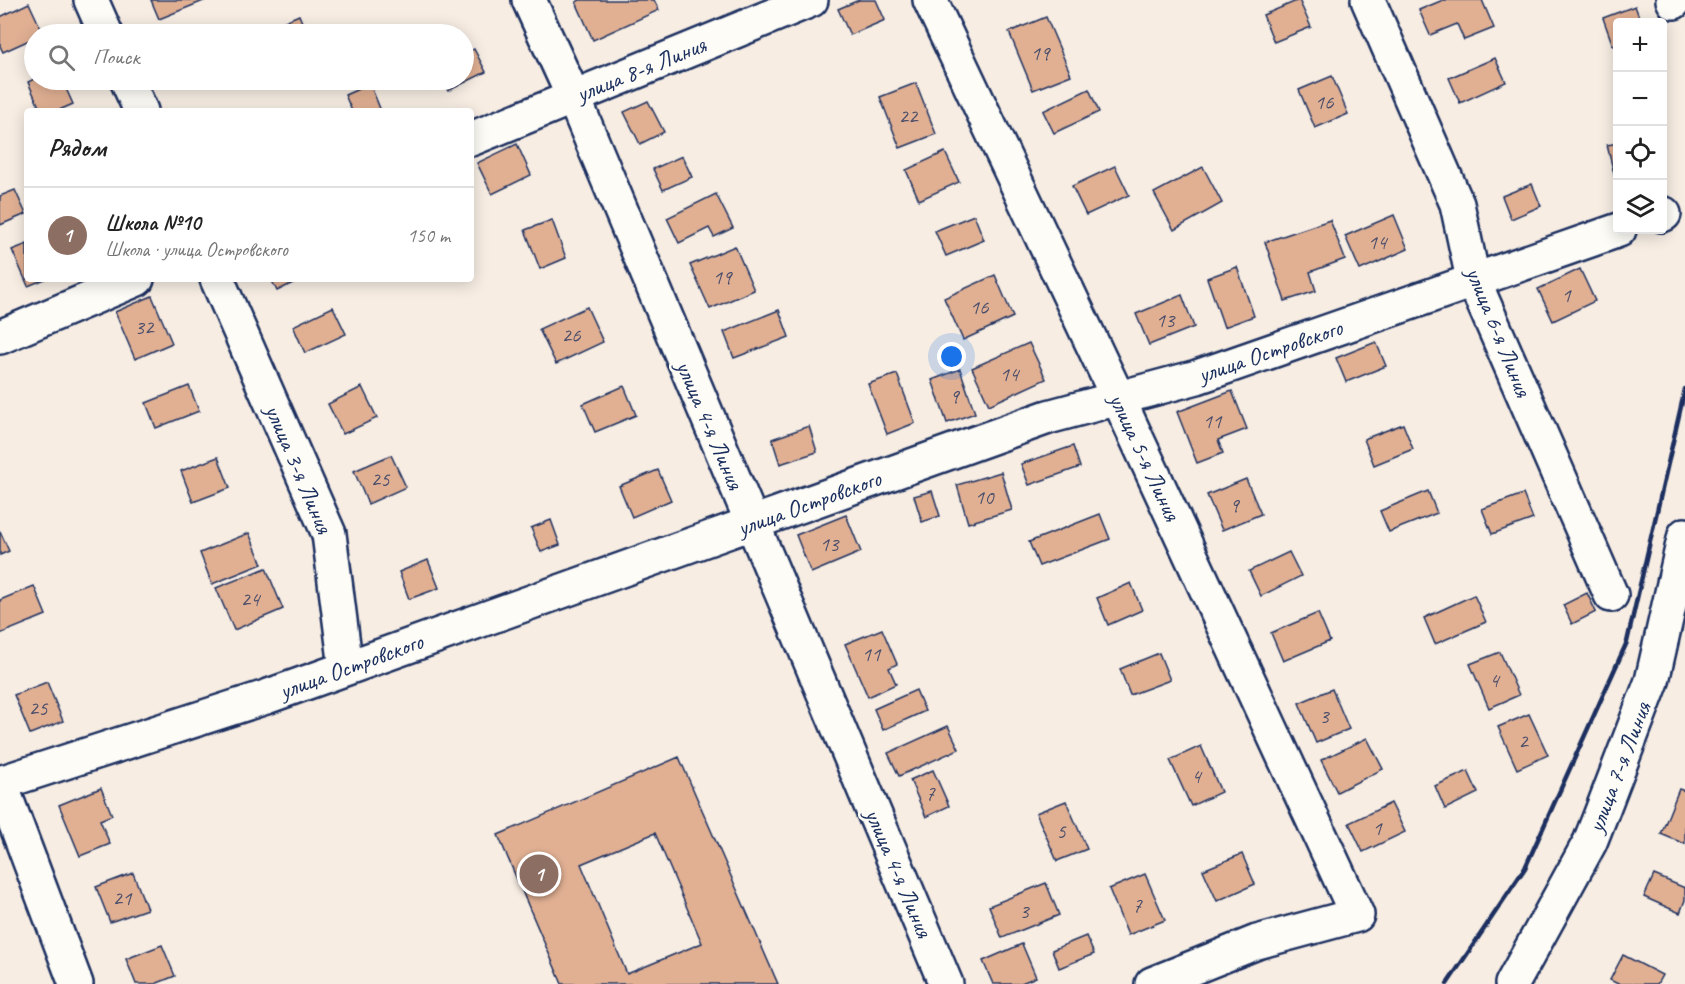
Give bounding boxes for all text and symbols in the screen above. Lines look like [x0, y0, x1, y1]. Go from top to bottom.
map controls [1613, 18, 1667, 234]
button: + [1613, 18, 1667, 72]
search box [24, 24, 474, 90]
street label: улица 8-я Линия [570, 29, 711, 109]
house number: 19 [1031, 40, 1051, 66]
icon: search [45, 41, 78, 74]
text: Поиск [93, 43, 139, 71]
button: − [1613, 72, 1667, 126]
house number: 16 [1315, 89, 1334, 115]
house number: 22 [899, 103, 919, 129]
button: locate [1613, 126, 1667, 180]
text: Рядом [48, 131, 106, 164]
button: layers [1613, 180, 1667, 234]
text: Школа №10 [105, 209, 201, 237]
text: 1 [63, 223, 72, 248]
text: 150 m [407, 223, 450, 248]
house number: 14 [1368, 229, 1389, 255]
text: Школа · улица Островского [105, 237, 288, 262]
street label: улица 6-я Линия [1459, 261, 1539, 402]
house number: 19 [713, 264, 733, 290]
house number: 1 [1561, 282, 1572, 308]
house number: 16 [970, 294, 989, 320]
house number: 13 [1156, 307, 1176, 333]
street label: улица Островского [1192, 312, 1347, 390]
house number: 32 [135, 314, 155, 340]
house number: 26 [562, 322, 581, 348]
your location [937, 342, 966, 371]
street label: улица 4-я Линия [669, 354, 751, 495]
house number: 14 [1000, 361, 1021, 387]
house number: 9 [949, 383, 960, 409]
street label: улица 5-я Линия [1102, 387, 1188, 527]
street label: улица 3-я Линия [258, 398, 340, 539]
house number: 11 [1203, 408, 1223, 434]
street label: улица Островского [731, 463, 886, 543]
house number: 25 [371, 466, 391, 492]
house number: 10 [975, 484, 995, 510]
house number: 9 [1229, 492, 1240, 518]
house number: 13 [820, 531, 840, 557]
house number: 24 [241, 586, 262, 612]
street label: улица Островского [273, 626, 428, 706]
house number: 11 [862, 641, 882, 667]
house number: 4 [1489, 667, 1501, 693]
house number: 25 [29, 695, 49, 721]
street label: улица 7-я Линия [1580, 696, 1658, 838]
house number: 3 [1319, 703, 1330, 729]
house number: 2 [1518, 728, 1529, 754]
house number: 4 [1191, 763, 1203, 789]
house number: 7 [925, 780, 936, 806]
street label: улица 4-я Линия [858, 802, 940, 943]
house number: 1 [1372, 815, 1383, 841]
house number: 5 [1056, 818, 1067, 844]
pin: 1 [520, 852, 558, 896]
house number: 21 [113, 885, 133, 911]
house number: 7 [1132, 892, 1143, 918]
house number: 3 [1019, 898, 1030, 924]

